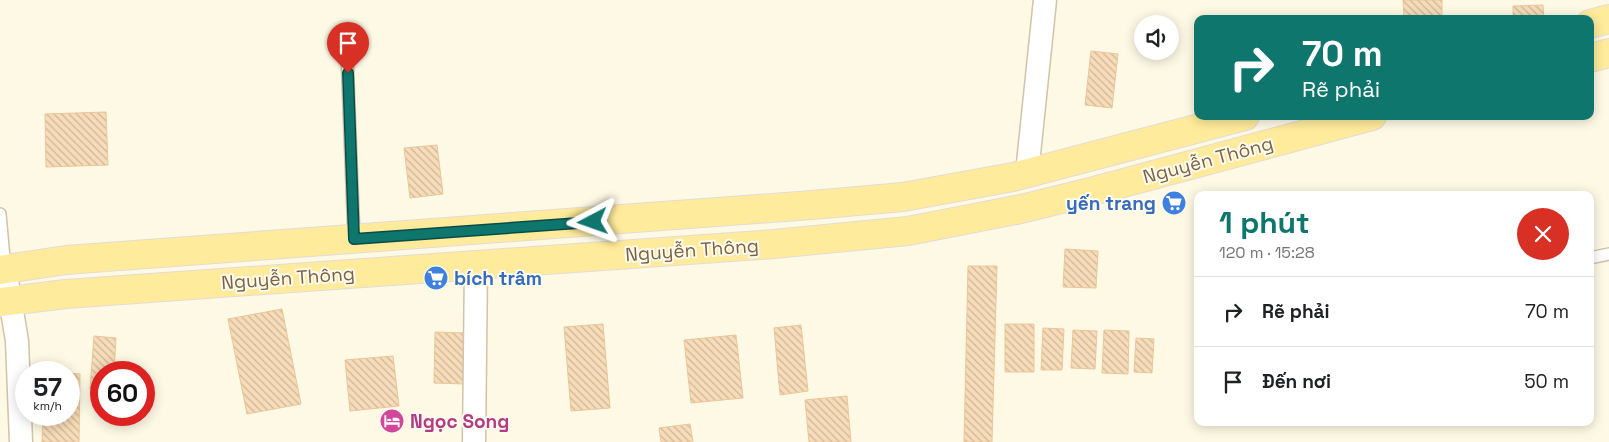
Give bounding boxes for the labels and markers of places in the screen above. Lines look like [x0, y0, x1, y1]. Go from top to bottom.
pin [327, 22, 369, 73]
supermarket icon: yến trang [1161, 190, 1187, 216]
place label: yến trang [1066, 191, 1156, 216]
supermarket icon: bích trâm [423, 265, 449, 291]
place label: bích trâm [454, 266, 542, 291]
hotel icon: Ngọc Song [379, 408, 405, 434]
place label: Ngọc Song [410, 409, 509, 434]

